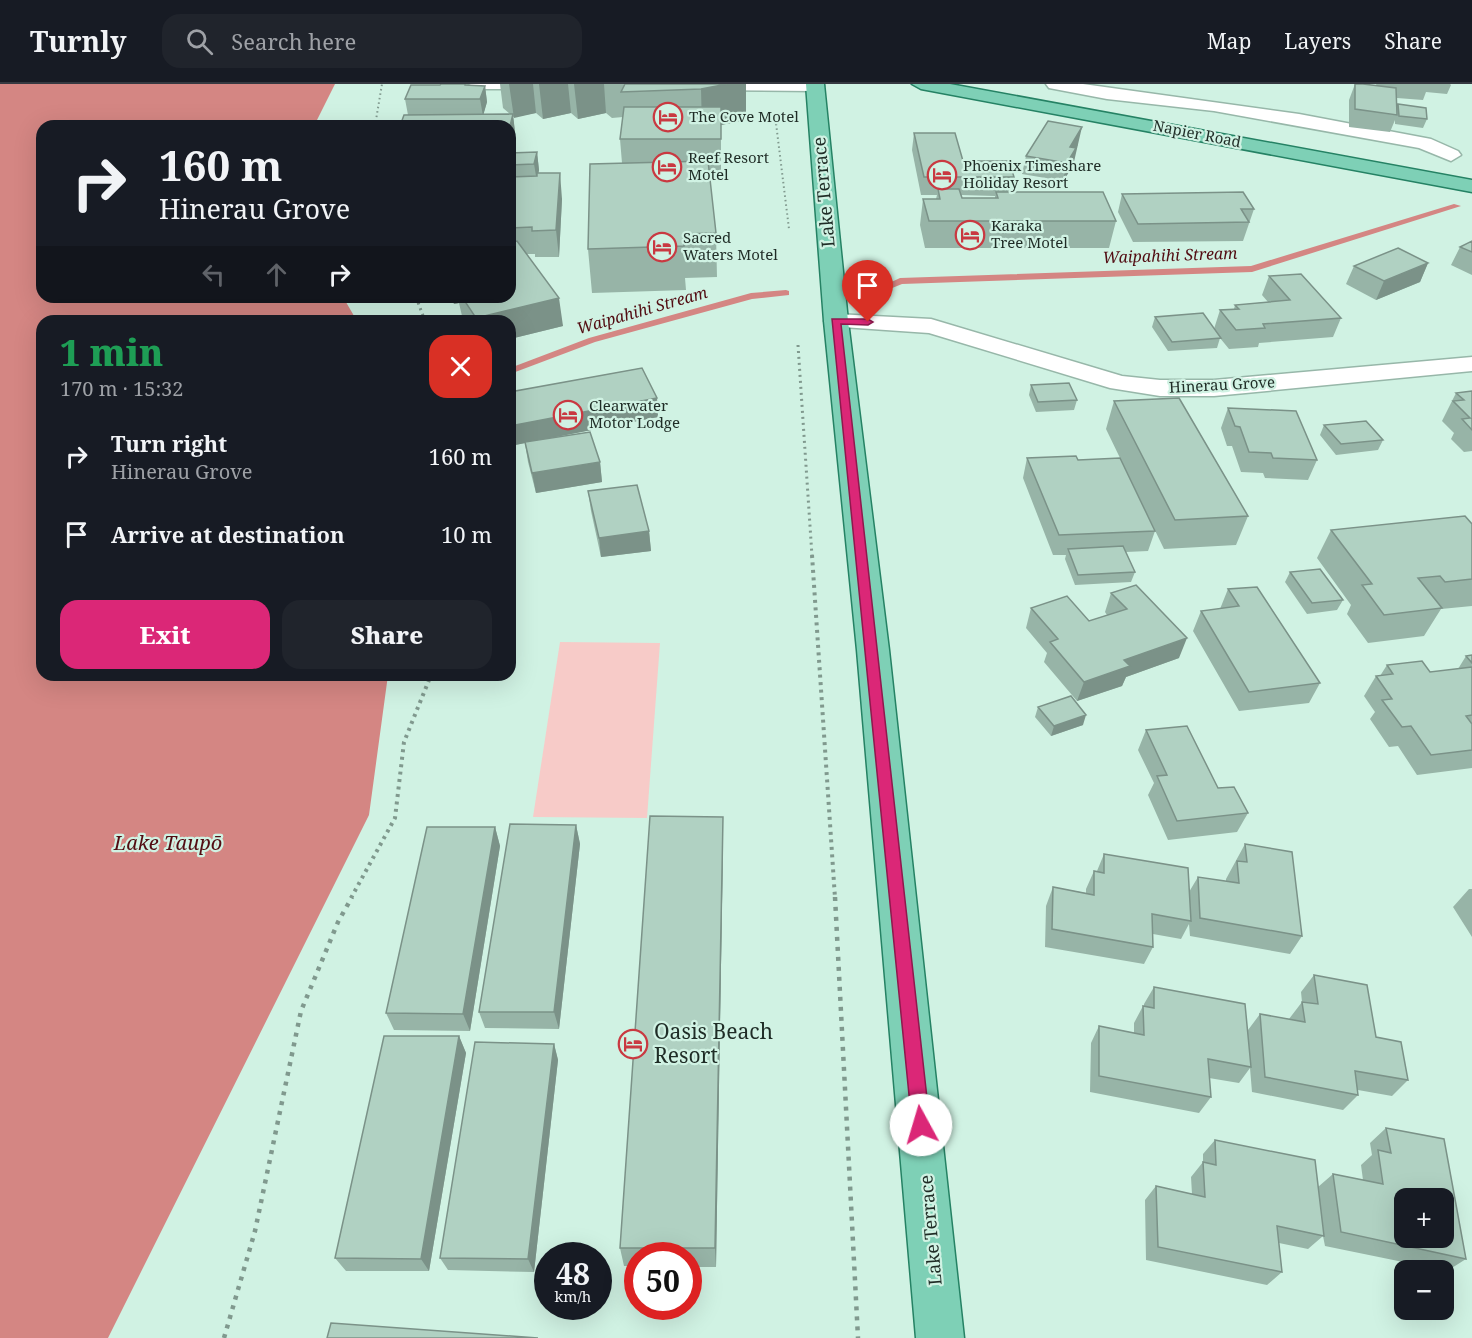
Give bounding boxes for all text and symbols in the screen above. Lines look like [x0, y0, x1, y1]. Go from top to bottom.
search box [162, 14, 582, 68]
text: Turnly [30, 22, 126, 60]
icon: search [183, 25, 216, 58]
text: Search here [231, 26, 356, 56]
text: Map [1207, 27, 1251, 55]
text: Layers [1284, 27, 1351, 55]
text: Share [1384, 27, 1442, 55]
hotel icon: The Cove Motel [652, 101, 684, 133]
place label: The Cove Motel [689, 106, 799, 126]
street label: Napier Road [1152, 115, 1243, 151]
text: 160 m [159, 136, 283, 193]
street label: Lake Terrace [806, 136, 840, 248]
icon: right [60, 144, 138, 222]
place label: Reef Resort Motel [688, 147, 769, 184]
hotel icon: Reef Resort Motel [651, 151, 683, 183]
place label: Phoenix Timeshare Holiday Resort [963, 155, 1101, 192]
hotel icon: Phoenix Timeshare Holiday Resort [926, 159, 958, 191]
text: Hinerau Grove [159, 190, 350, 227]
place label: Karaka Tree Motel [991, 215, 1068, 252]
hotel icon: Karaka Tree Motel [954, 219, 986, 251]
place label: Sacred Waters Motel [683, 227, 778, 264]
hotel icon: Sacred Waters Motel [646, 231, 678, 263]
water label: Waipahihi Stream [1102, 242, 1238, 268]
icon: left [197, 258, 230, 291]
icon: ahead [260, 258, 293, 291]
icon: right [323, 258, 356, 291]
pin [842, 260, 893, 322]
icon: arrive [851, 269, 884, 302]
water label: Waipahihi Stream [574, 281, 710, 339]
text: 1 min [60, 328, 163, 377]
button: close [429, 335, 492, 398]
street label: Hinerau Grove [1168, 371, 1275, 397]
text: 170 m · 15:32 [60, 375, 183, 402]
place label: Clearwater Motor Lodge [589, 395, 680, 432]
hotel icon: Clearwater Motor Lodge [552, 399, 584, 431]
text: Turn right [111, 428, 227, 458]
icon: right [60, 440, 93, 473]
text: 160 m [429, 441, 492, 471]
text: Hinerau Grove [111, 458, 253, 485]
icon: arrive [60, 518, 93, 551]
text: Arrive at destination [111, 519, 345, 549]
text: 10 m [441, 519, 492, 549]
button: Exit [60, 600, 270, 669]
button: Share [282, 600, 492, 669]
water label: Lake Taupō [113, 829, 222, 856]
place label: Oasis Beach Resort [654, 1017, 773, 1069]
hotel icon: Oasis Beach Resort [617, 1028, 649, 1060]
position arrow [889, 1093, 953, 1157]
street label: Lake Terrace [913, 1174, 947, 1286]
map controls [1394, 1188, 1454, 1320]
button: + [1394, 1188, 1454, 1248]
speed limit sign: 50 [624, 1242, 702, 1320]
text: 48 [556, 1253, 590, 1294]
button: − [1394, 1260, 1454, 1320]
text: km/h [555, 1286, 591, 1306]

